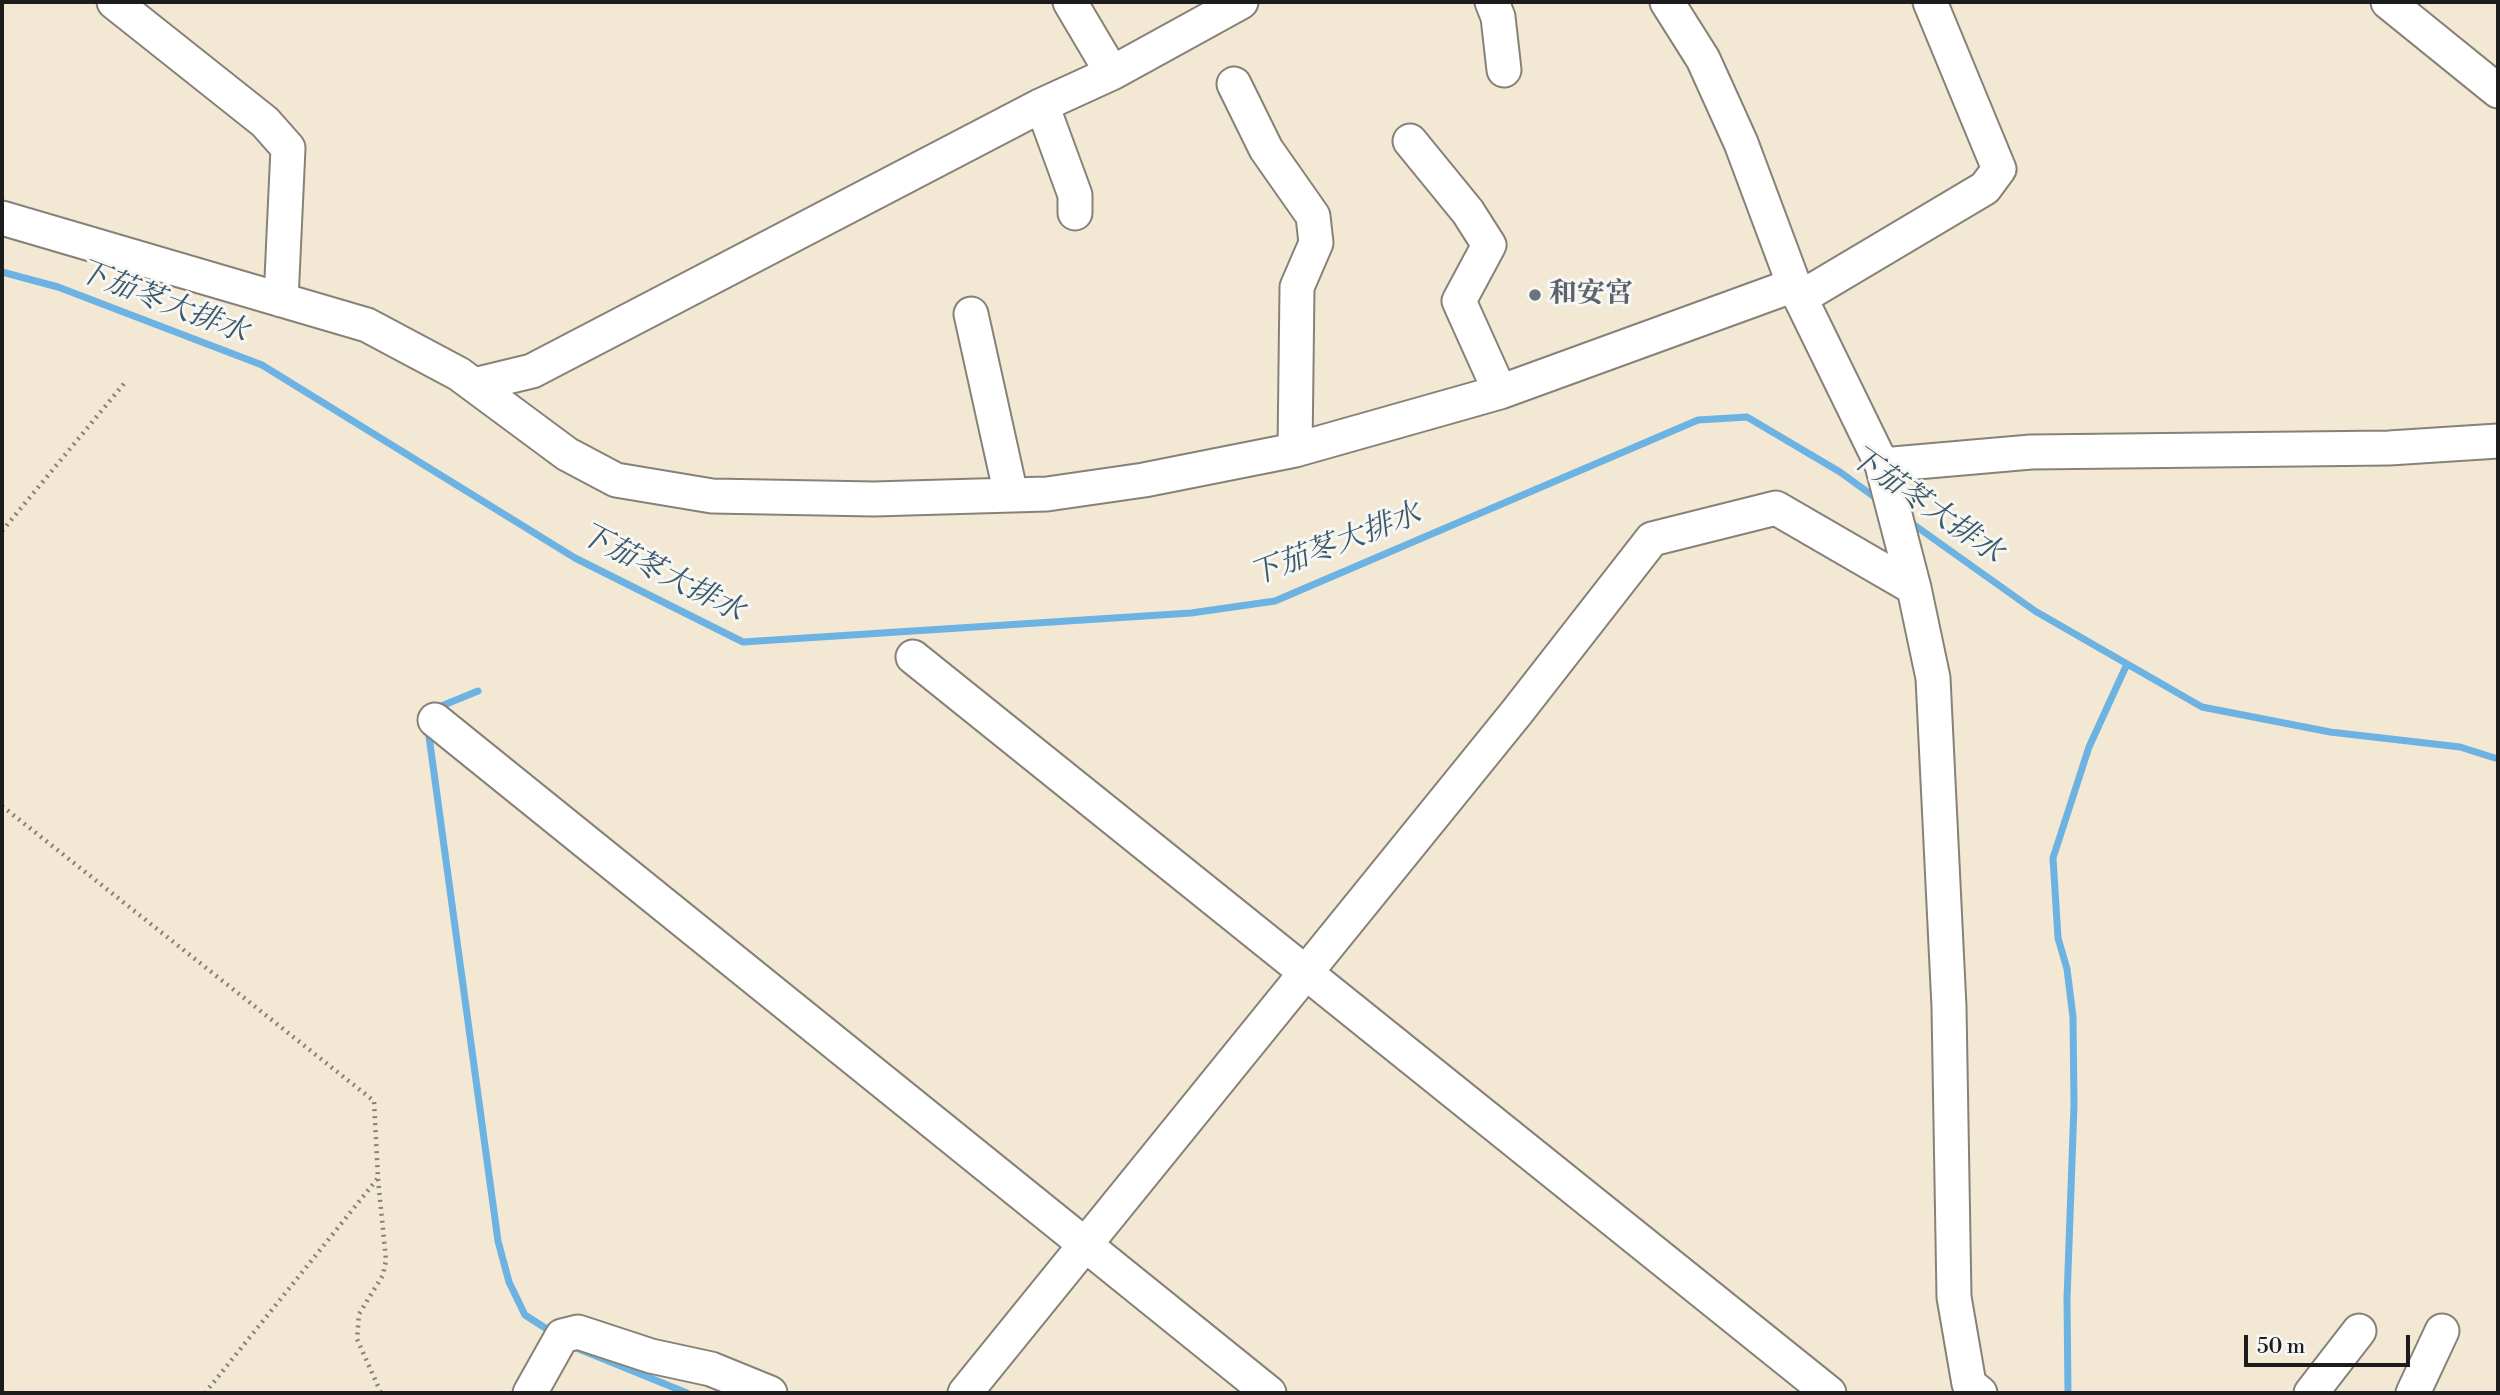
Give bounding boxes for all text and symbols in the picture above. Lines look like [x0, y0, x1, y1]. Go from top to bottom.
water label: 下茄苳大排水 [72, 254, 252, 352]
place label: 和安宮 [1549, 278, 1633, 312]
marker: 和安宮 [1527, 287, 1543, 303]
water label: 下茄苳大排水 [1841, 440, 2009, 572]
water label: 下茄苳大排水 [1246, 497, 1426, 595]
water label: 下茄苳大排水 [573, 517, 749, 631]
scale bar [2248, 1322, 2414, 1366]
text: 50 m [2257, 1334, 2305, 1360]

